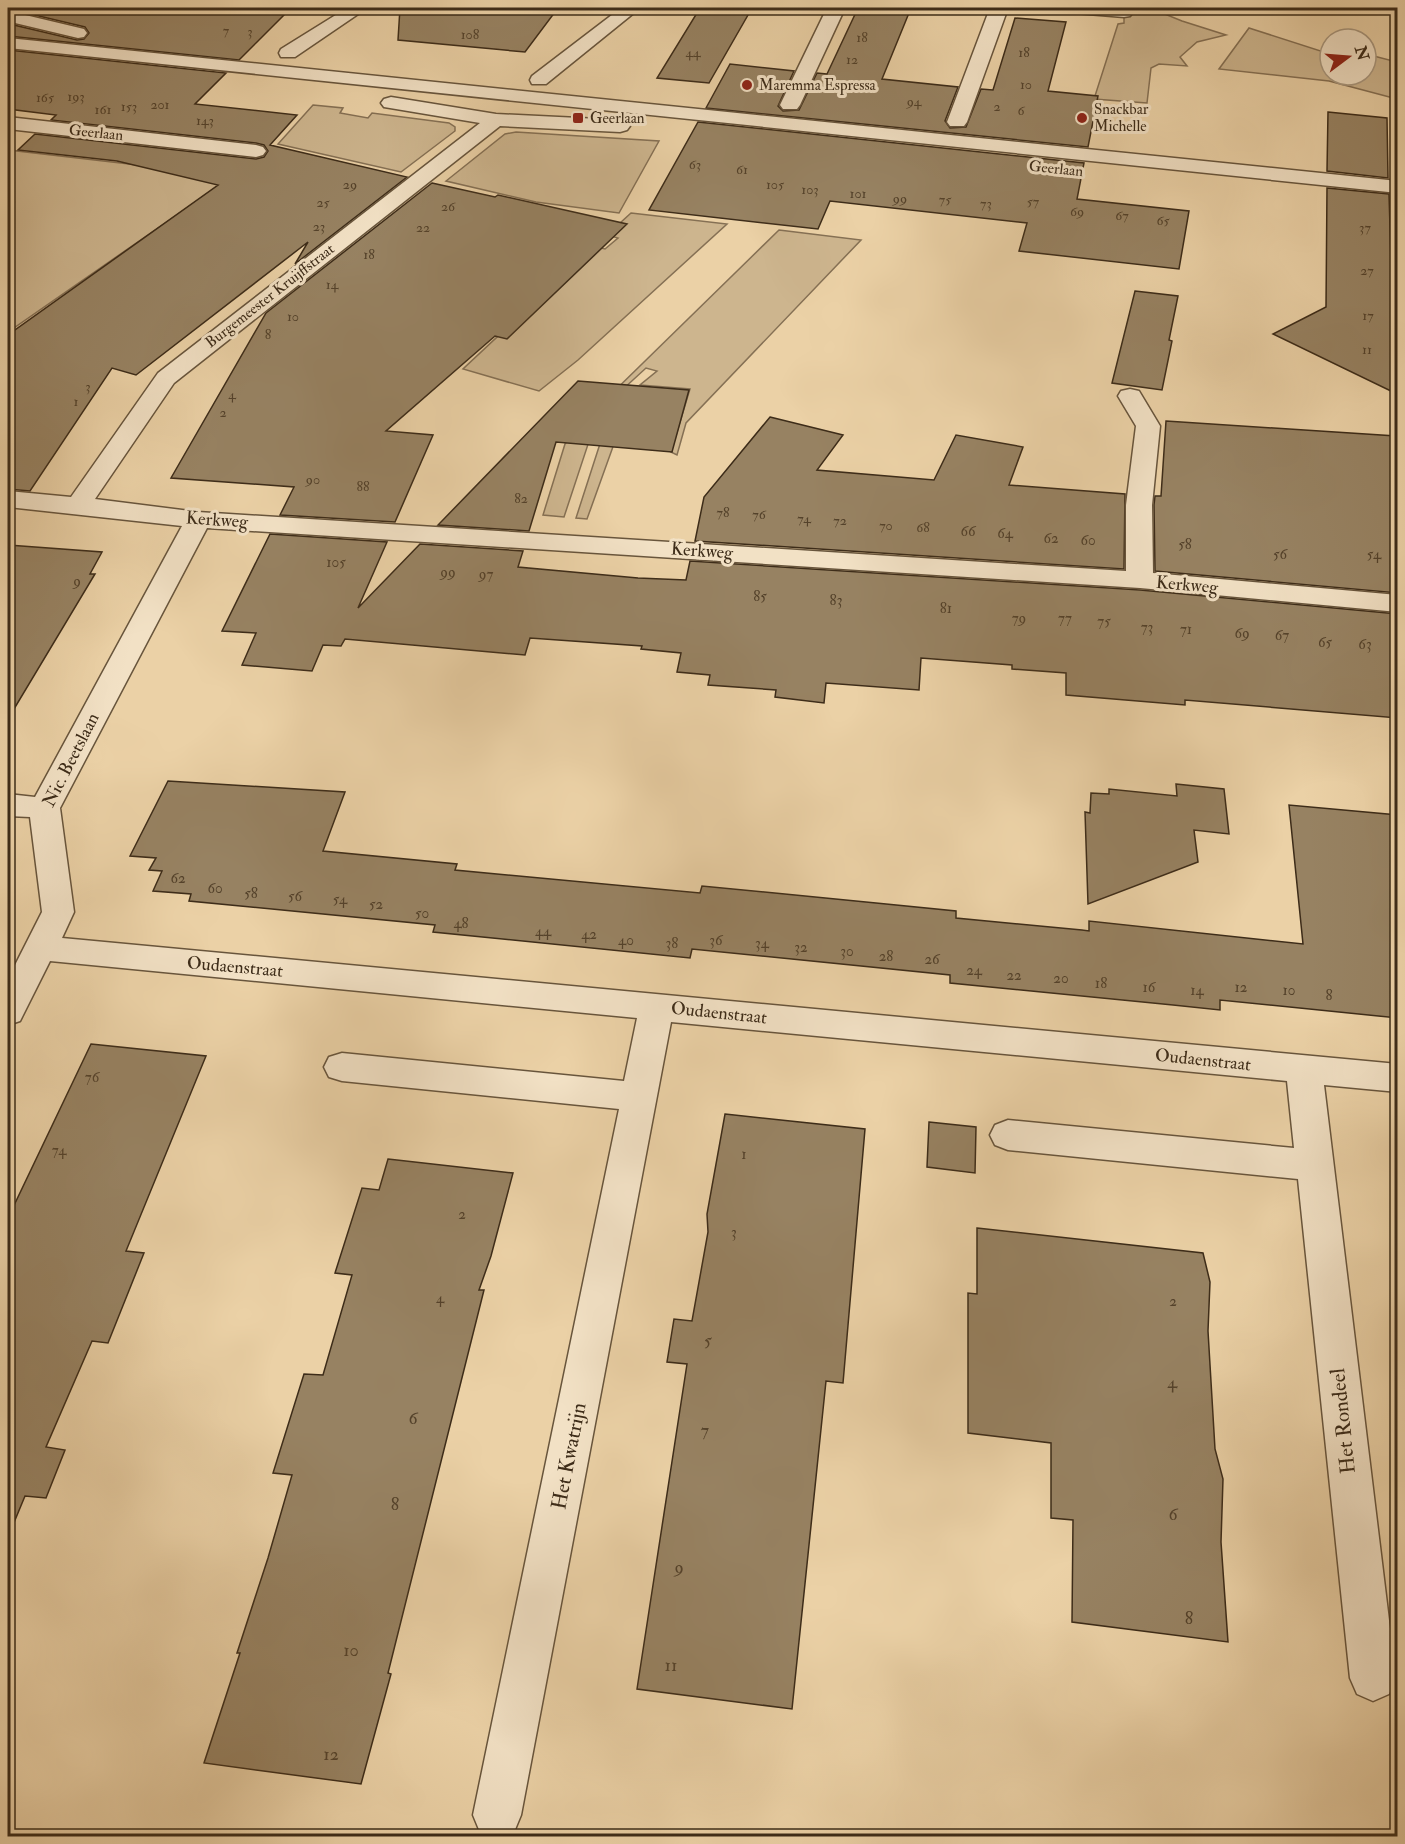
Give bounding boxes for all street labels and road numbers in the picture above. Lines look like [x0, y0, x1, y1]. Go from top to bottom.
street label: Geerlaan [68, 121, 124, 145]
street label: Geerlaan [1028, 157, 1084, 181]
street label: Burgemeester Kruijffstraat [202, 240, 338, 352]
street label: Kerkweg [185, 506, 250, 534]
street label: Kerkweg [670, 537, 735, 565]
street label: Kerkweg [1155, 571, 1220, 599]
street label: Nic. Beetslaan [37, 709, 105, 811]
street label: Oudaenstraat [186, 951, 284, 983]
street label: Oudaenstraat [670, 997, 768, 1029]
street label: Oudaenstraat [1154, 1044, 1252, 1076]
street label: Het Rondeel [1324, 1366, 1362, 1475]
street label: Het Kwatrijn [545, 1400, 593, 1512]

